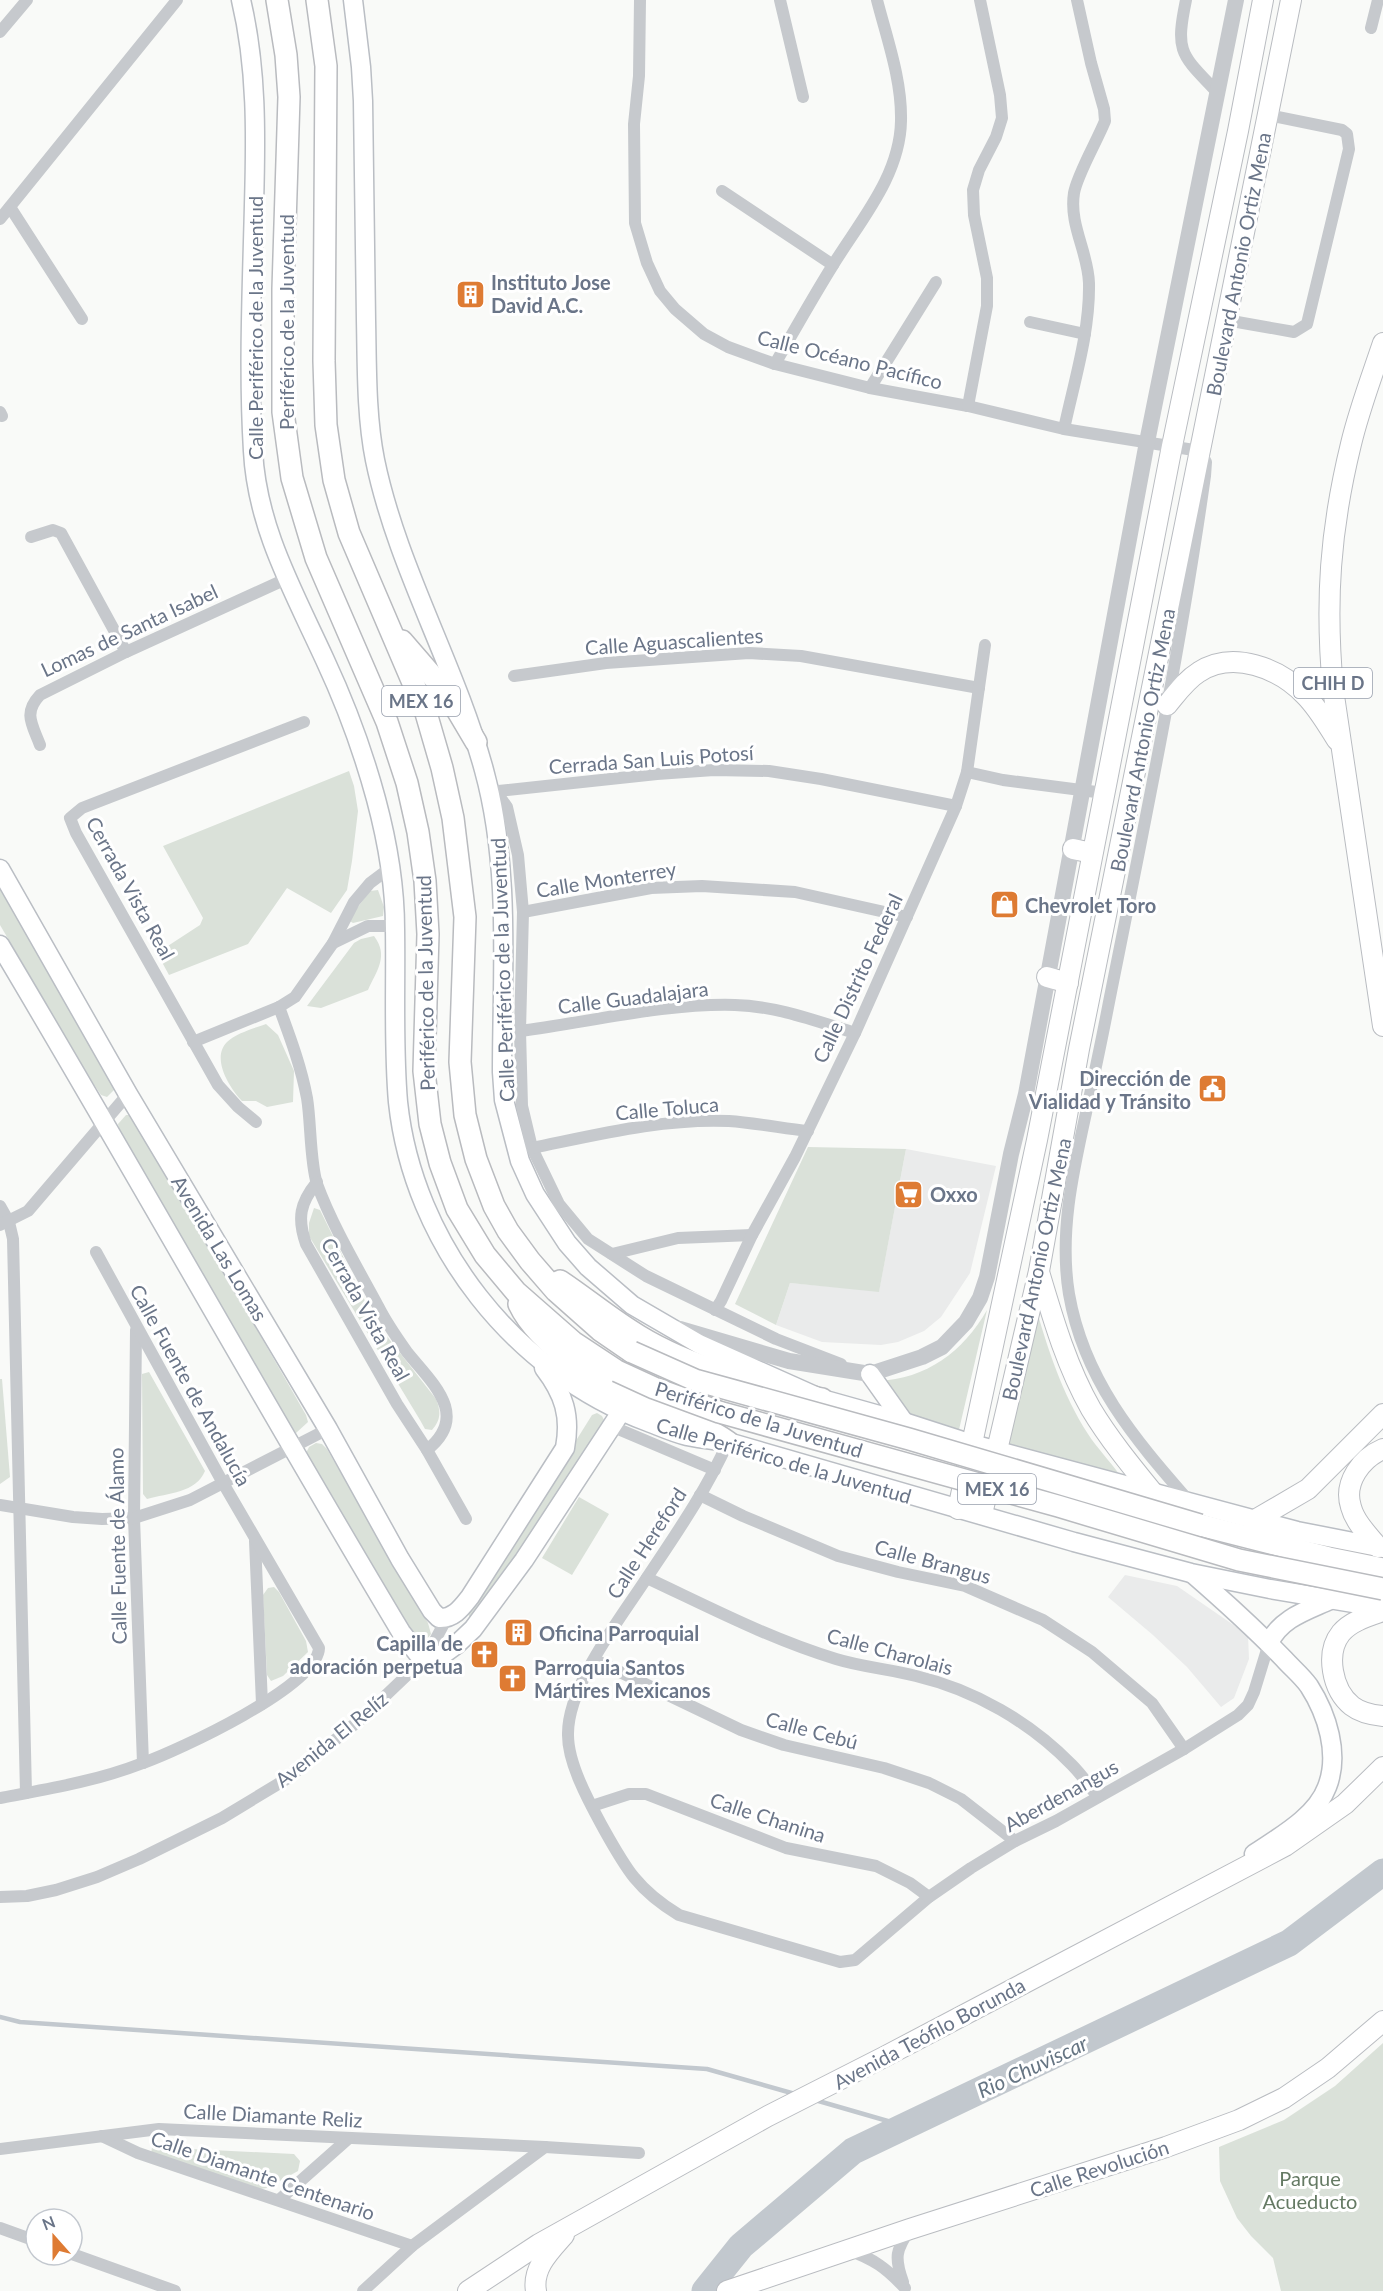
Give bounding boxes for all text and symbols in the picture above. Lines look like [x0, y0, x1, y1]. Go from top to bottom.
street label: Boulevard Antonio Ortiz Mena [1201, 130, 1275, 398]
street label: Calle Periférico de la Juventud [243, 196, 267, 460]
street label: Periférico de la Juventud [274, 214, 298, 430]
place label: Instituto Jose David A.C. [491, 270, 611, 317]
building icon: Instituto Jose David A.C. [454, 278, 486, 310]
street label: Calle Océano Pacífico [755, 324, 945, 394]
street label: Lomas de Santa Isabel [37, 579, 221, 681]
street label: Boulevard Antonio Ortiz Mena [1105, 606, 1179, 874]
street label: Calle Aguascalientes [584, 623, 764, 659]
road number: CHIH D [1294, 668, 1372, 698]
road number: MEX 16 [382, 686, 460, 716]
street label: Cerrada San Luis Potosí [548, 740, 755, 778]
street label: Cerrada Vista Real [82, 812, 180, 964]
street label: Calle Periférico de la Juventud [485, 838, 519, 1102]
street label: Calle Monterrey [534, 856, 678, 902]
street label: Periférico de la Juventud [411, 875, 439, 1091]
street label: Calle Distrito Federal [807, 889, 907, 1067]
shop icon: Chevrolet Toro [988, 889, 1020, 921]
place label: Chevrolet Toro [1025, 893, 1156, 917]
street label: Calle Guadalajara [556, 976, 710, 1018]
place label: Dirección de Vialidad y Tránsito [1028, 1066, 1191, 1113]
public building icon: Dirección de Vialidad y Tránsito [1196, 1073, 1228, 1105]
street label: Calle Toluca [614, 1092, 720, 1124]
street label: Boulevard Antonio Ortiz Mena [996, 1136, 1076, 1402]
street label: Avenida Las Lomas [167, 1171, 273, 1325]
supermarket icon: Oxxo [893, 1178, 925, 1210]
place label: Oxxo [930, 1182, 978, 1206]
street label: Cerrada Vista Real [317, 1233, 415, 1385]
street label: Calle Fuente de Andalucía [126, 1280, 256, 1490]
street label: Periférico de la Juventud [652, 1376, 866, 1462]
street label: Calle Periférico de la Juventud [654, 1412, 914, 1508]
street label: Calle Fuente de Álamo [103, 1447, 131, 1645]
road number: MEX 16 [958, 1474, 1036, 1504]
street label: Calle Hereford [601, 1483, 691, 1603]
street label: Calle Brangus [872, 1534, 994, 1588]
building icon: Oficina Parroquial [502, 1617, 534, 1649]
place label: Oficina Parroquial [539, 1621, 699, 1645]
street label: Calle Charolais [824, 1623, 956, 1679]
place label: Capilla de adoración perpetua [290, 1631, 463, 1678]
church icon: Capilla de adoración perpetua [468, 1639, 500, 1671]
place label: Parroquia Santos Mártires Mexicanos [534, 1655, 711, 1702]
church icon: Parroquia Santos Mártires Mexicanos [497, 1663, 529, 1695]
street label: Avenida El Relíz [270, 1686, 392, 1792]
street label: Calle Cebú [763, 1706, 861, 1754]
street label: Aberdenangus [1000, 1754, 1122, 1836]
street label: Calle Chanina [707, 1787, 829, 1847]
street label: Avenida Teófilo Borunda [829, 1972, 1029, 2094]
water label: Rio Chuviscar [973, 2029, 1092, 2102]
street label: Calle Diamante Reliz [183, 2098, 363, 2132]
street label: Calle Diamante Centenario [148, 2125, 378, 2225]
street label: Calle Revolución [1026, 2134, 1172, 2202]
park label: Parque Acueducto [1263, 2166, 1357, 2213]
north arrow [24, 2207, 84, 2267]
text: N [39, 2211, 58, 2234]

